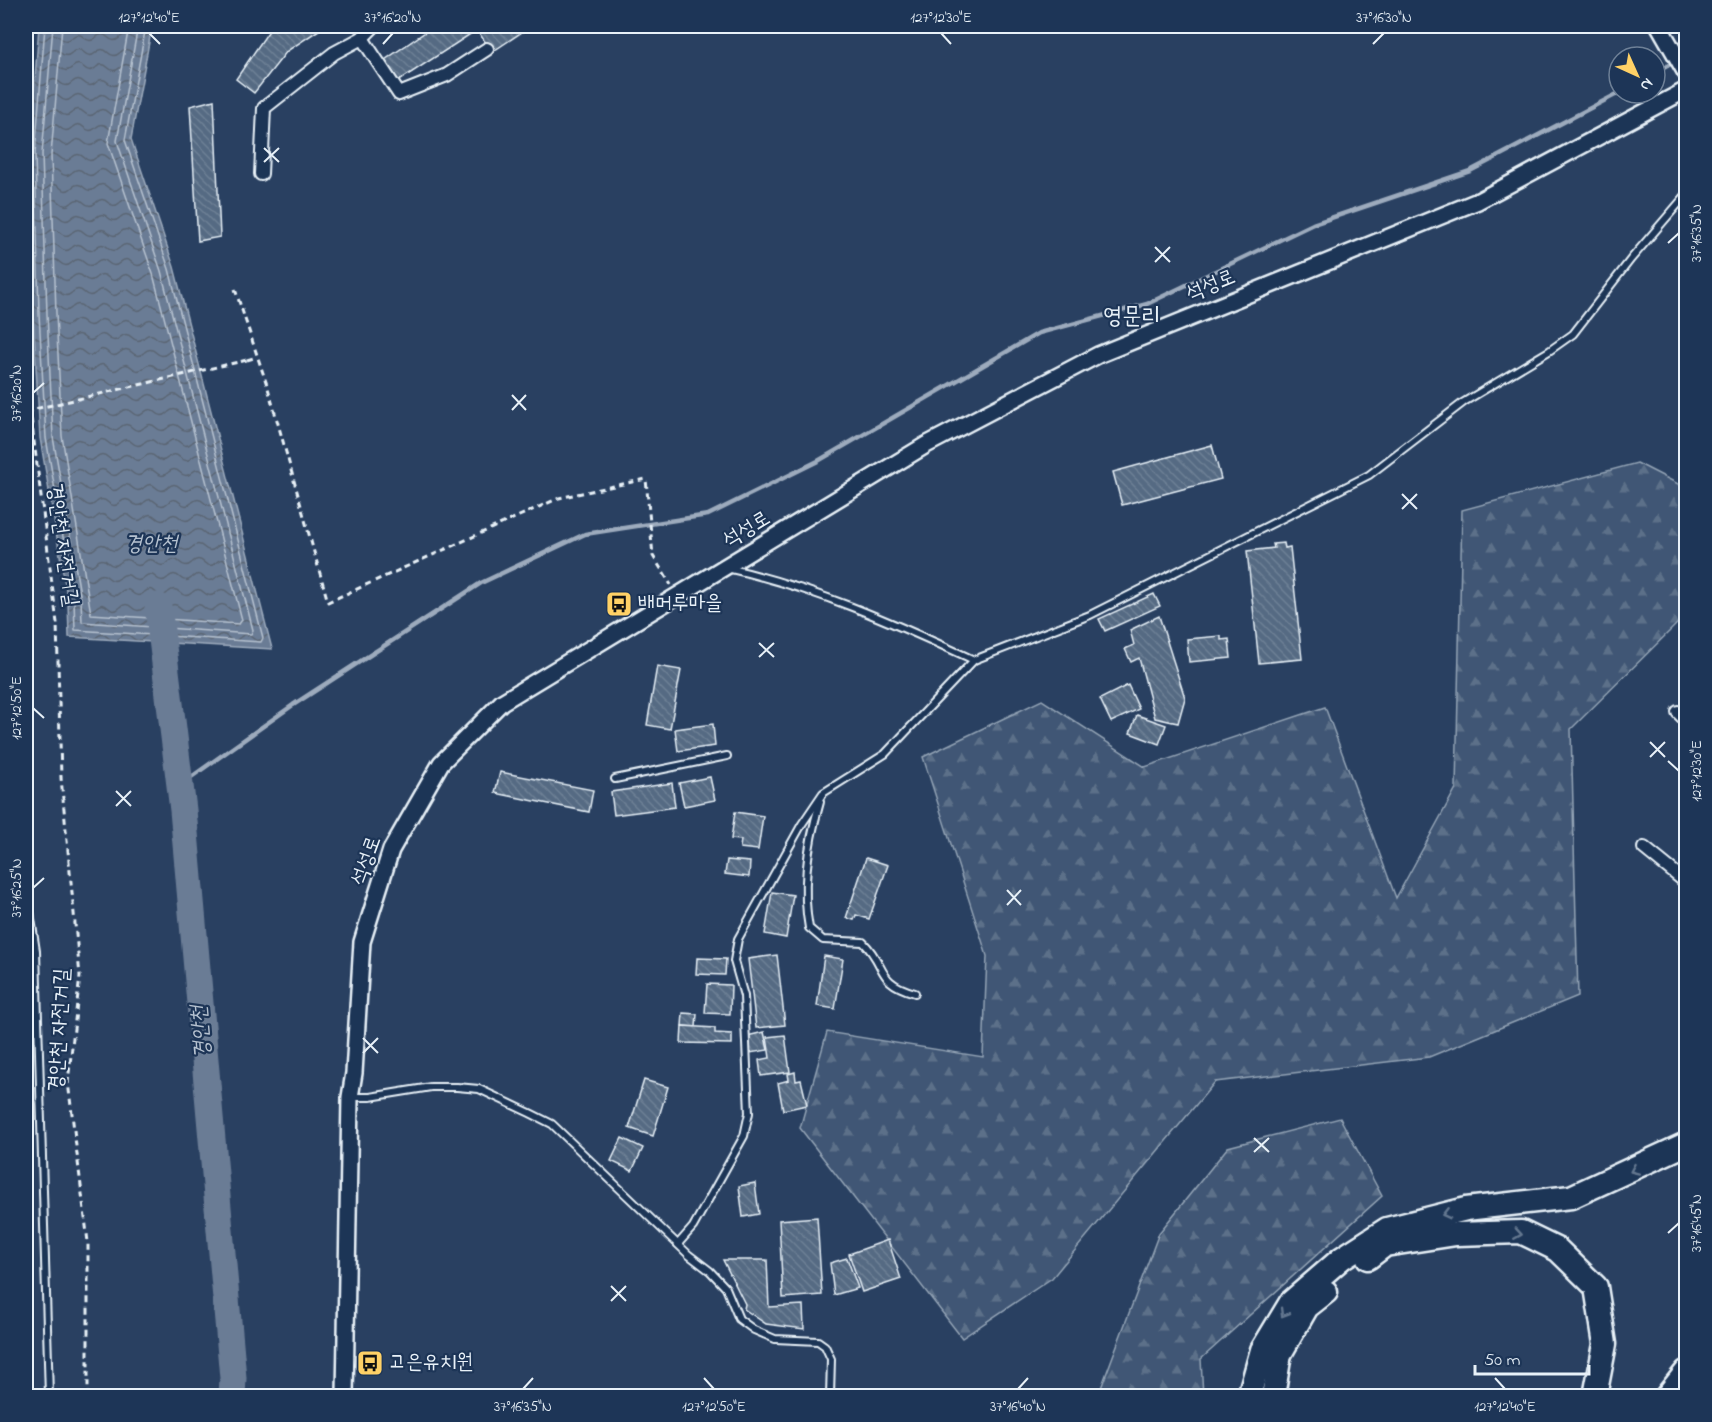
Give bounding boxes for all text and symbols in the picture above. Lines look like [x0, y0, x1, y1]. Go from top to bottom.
text: 127°12'40"E [118, 7, 180, 29]
text: 37°16'20"N [365, 7, 421, 29]
text: 127°12'30"E [910, 7, 972, 29]
text: 37°16'30"N [1356, 7, 1412, 29]
north arrow [1607, 45, 1667, 105]
text: N [1634, 72, 1659, 97]
text: 37°16'35"N [1686, 204, 1708, 262]
street label: 석성로 [1182, 263, 1240, 309]
district label: 영문리 [1103, 300, 1161, 335]
text: 37°16'20"N [6, 365, 28, 421]
street label: 경안천 자전거길 [39, 482, 85, 608]
street label: 석성로 [718, 504, 776, 556]
water label: 경안천 [124, 529, 180, 561]
bus stop icon: 배머루마을 [604, 589, 634, 619]
place label: 배머루마을 [638, 589, 723, 619]
text: 127°12'50"E [6, 676, 28, 740]
text: 127°12'30"E [1686, 740, 1708, 802]
street label: 석성로 [344, 832, 390, 890]
text: 37°16'25"N [6, 858, 28, 918]
street label: 경안천 자전거길 [42, 967, 78, 1092]
water label: 경안천 [184, 1002, 220, 1060]
one-way arrow [1629, 1162, 1640, 1174]
text: 37°16'45"N [1686, 1194, 1708, 1252]
one-way arrow [1441, 1207, 1451, 1220]
one-way arrow [1514, 1228, 1523, 1240]
one-way arrow [1279, 1307, 1291, 1317]
scale bar [1475, 1338, 1589, 1376]
bus stop icon: 고은유치원 [355, 1348, 385, 1378]
place label: 고은유치원 [389, 1348, 474, 1378]
text: 50 m [1484, 1348, 1521, 1374]
text: 37°16'35"N [494, 1396, 552, 1418]
text: 127°12'50"E [682, 1396, 746, 1418]
text: 37°16'40"N [990, 1396, 1046, 1418]
text: 127°12'40"E [1474, 1396, 1536, 1418]

